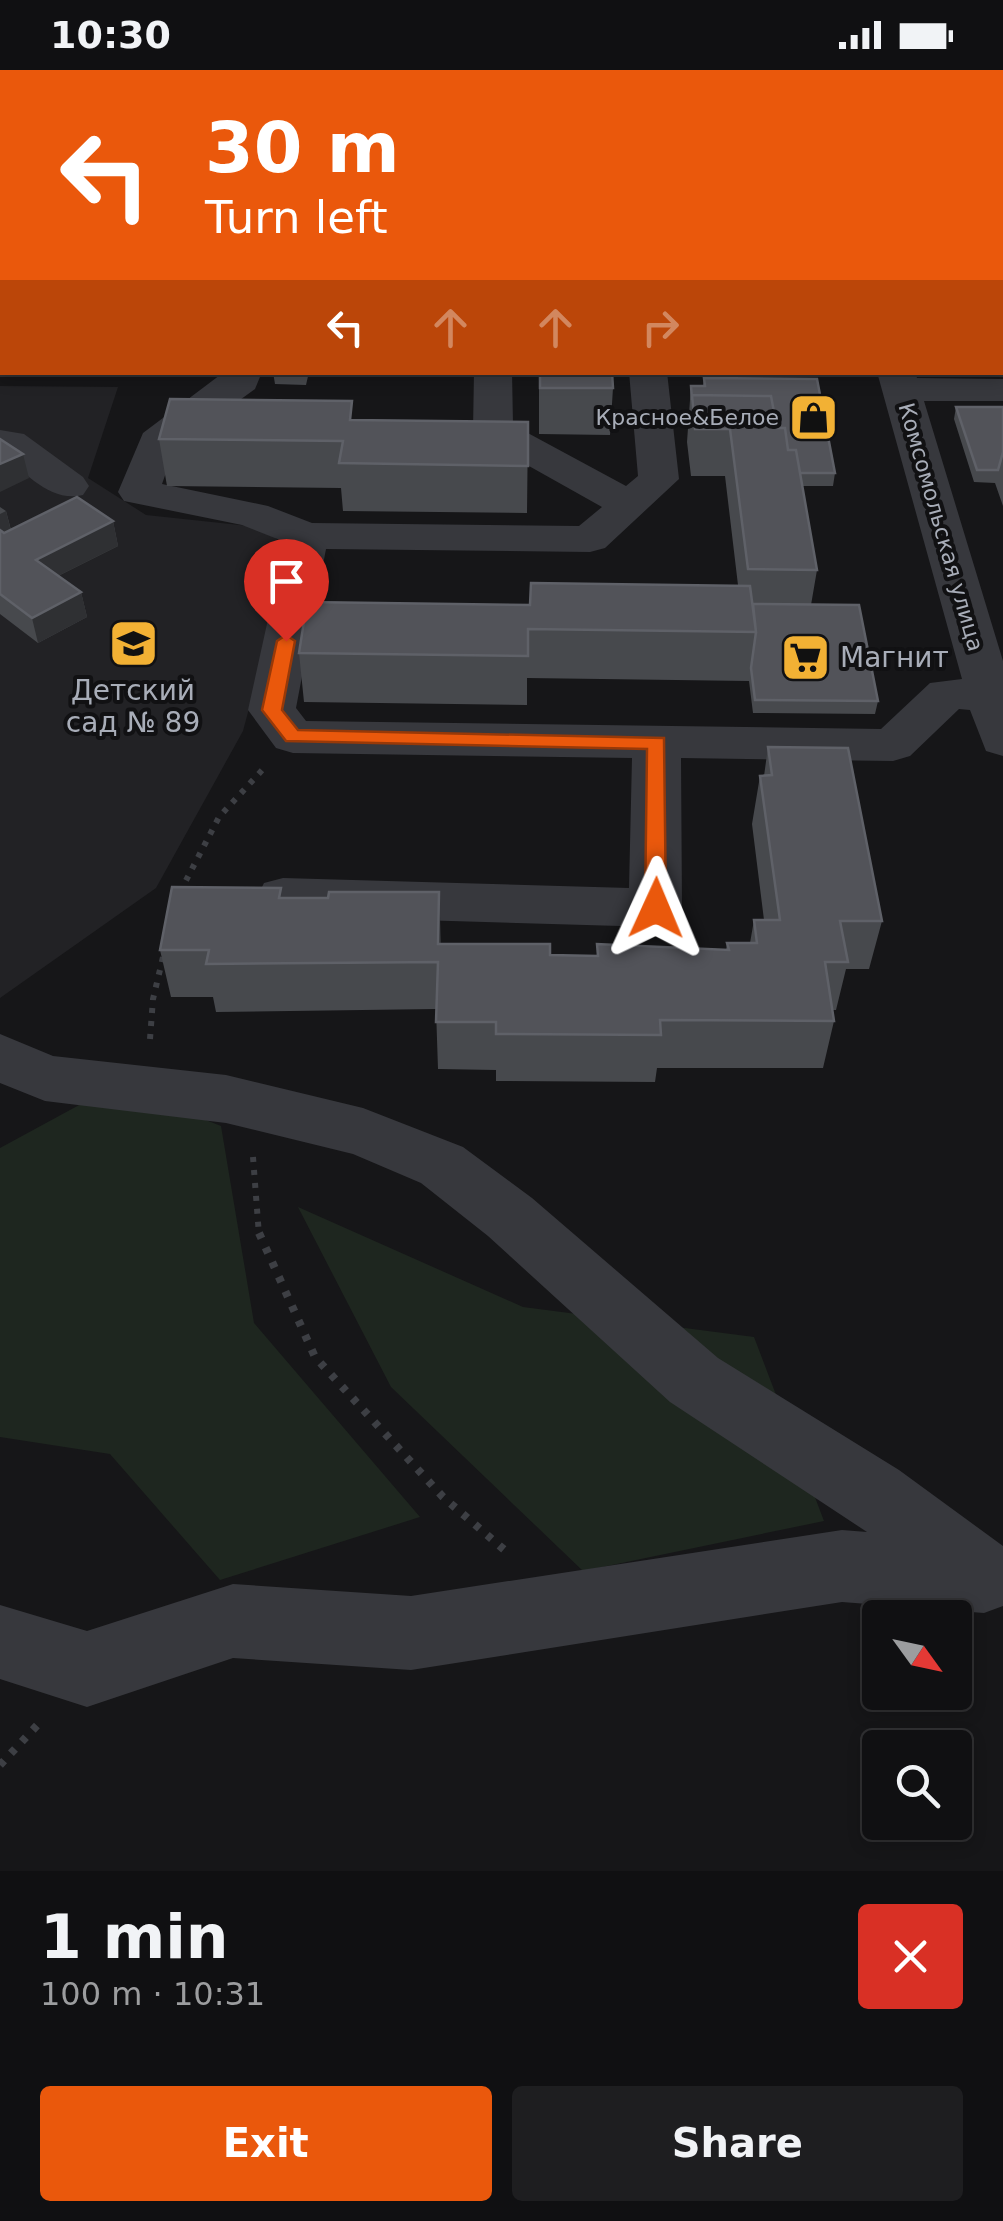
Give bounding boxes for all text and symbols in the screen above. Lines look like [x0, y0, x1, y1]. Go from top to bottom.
text: 10:30 [50, 13, 171, 57]
text: 30 m [205, 107, 400, 189]
icon: left [40, 110, 170, 240]
text: Turn left [205, 191, 388, 244]
icon: left [318, 300, 373, 355]
icon: ahead [423, 300, 478, 355]
icon: ahead [528, 300, 583, 355]
icon: right [633, 300, 688, 355]
shop icon: Красное&Белое [788, 391, 840, 443]
street label: Комсомольская улица [894, 400, 988, 654]
place label: Красное&Белое [596, 405, 779, 430]
pin [244, 539, 329, 642]
icon: arrive [259, 554, 314, 609]
school or university icon: Детский сад № 89 [107, 617, 159, 669]
supermarket icon: Магнит [779, 631, 831, 683]
place label: Магнит [840, 641, 949, 674]
place label: Детский сад № 89 [66, 674, 200, 739]
position arrow [604, 856, 708, 960]
north arrow [862, 1600, 972, 1710]
map controls [862, 1600, 972, 1840]
button: search [862, 1730, 972, 1840]
text: 1 min [40, 1902, 228, 1972]
button: close [858, 1904, 963, 2009]
text: 100 m · 10:31 [40, 1975, 265, 2013]
button: Exit [40, 2086, 492, 2201]
button: Share [512, 2086, 963, 2201]

